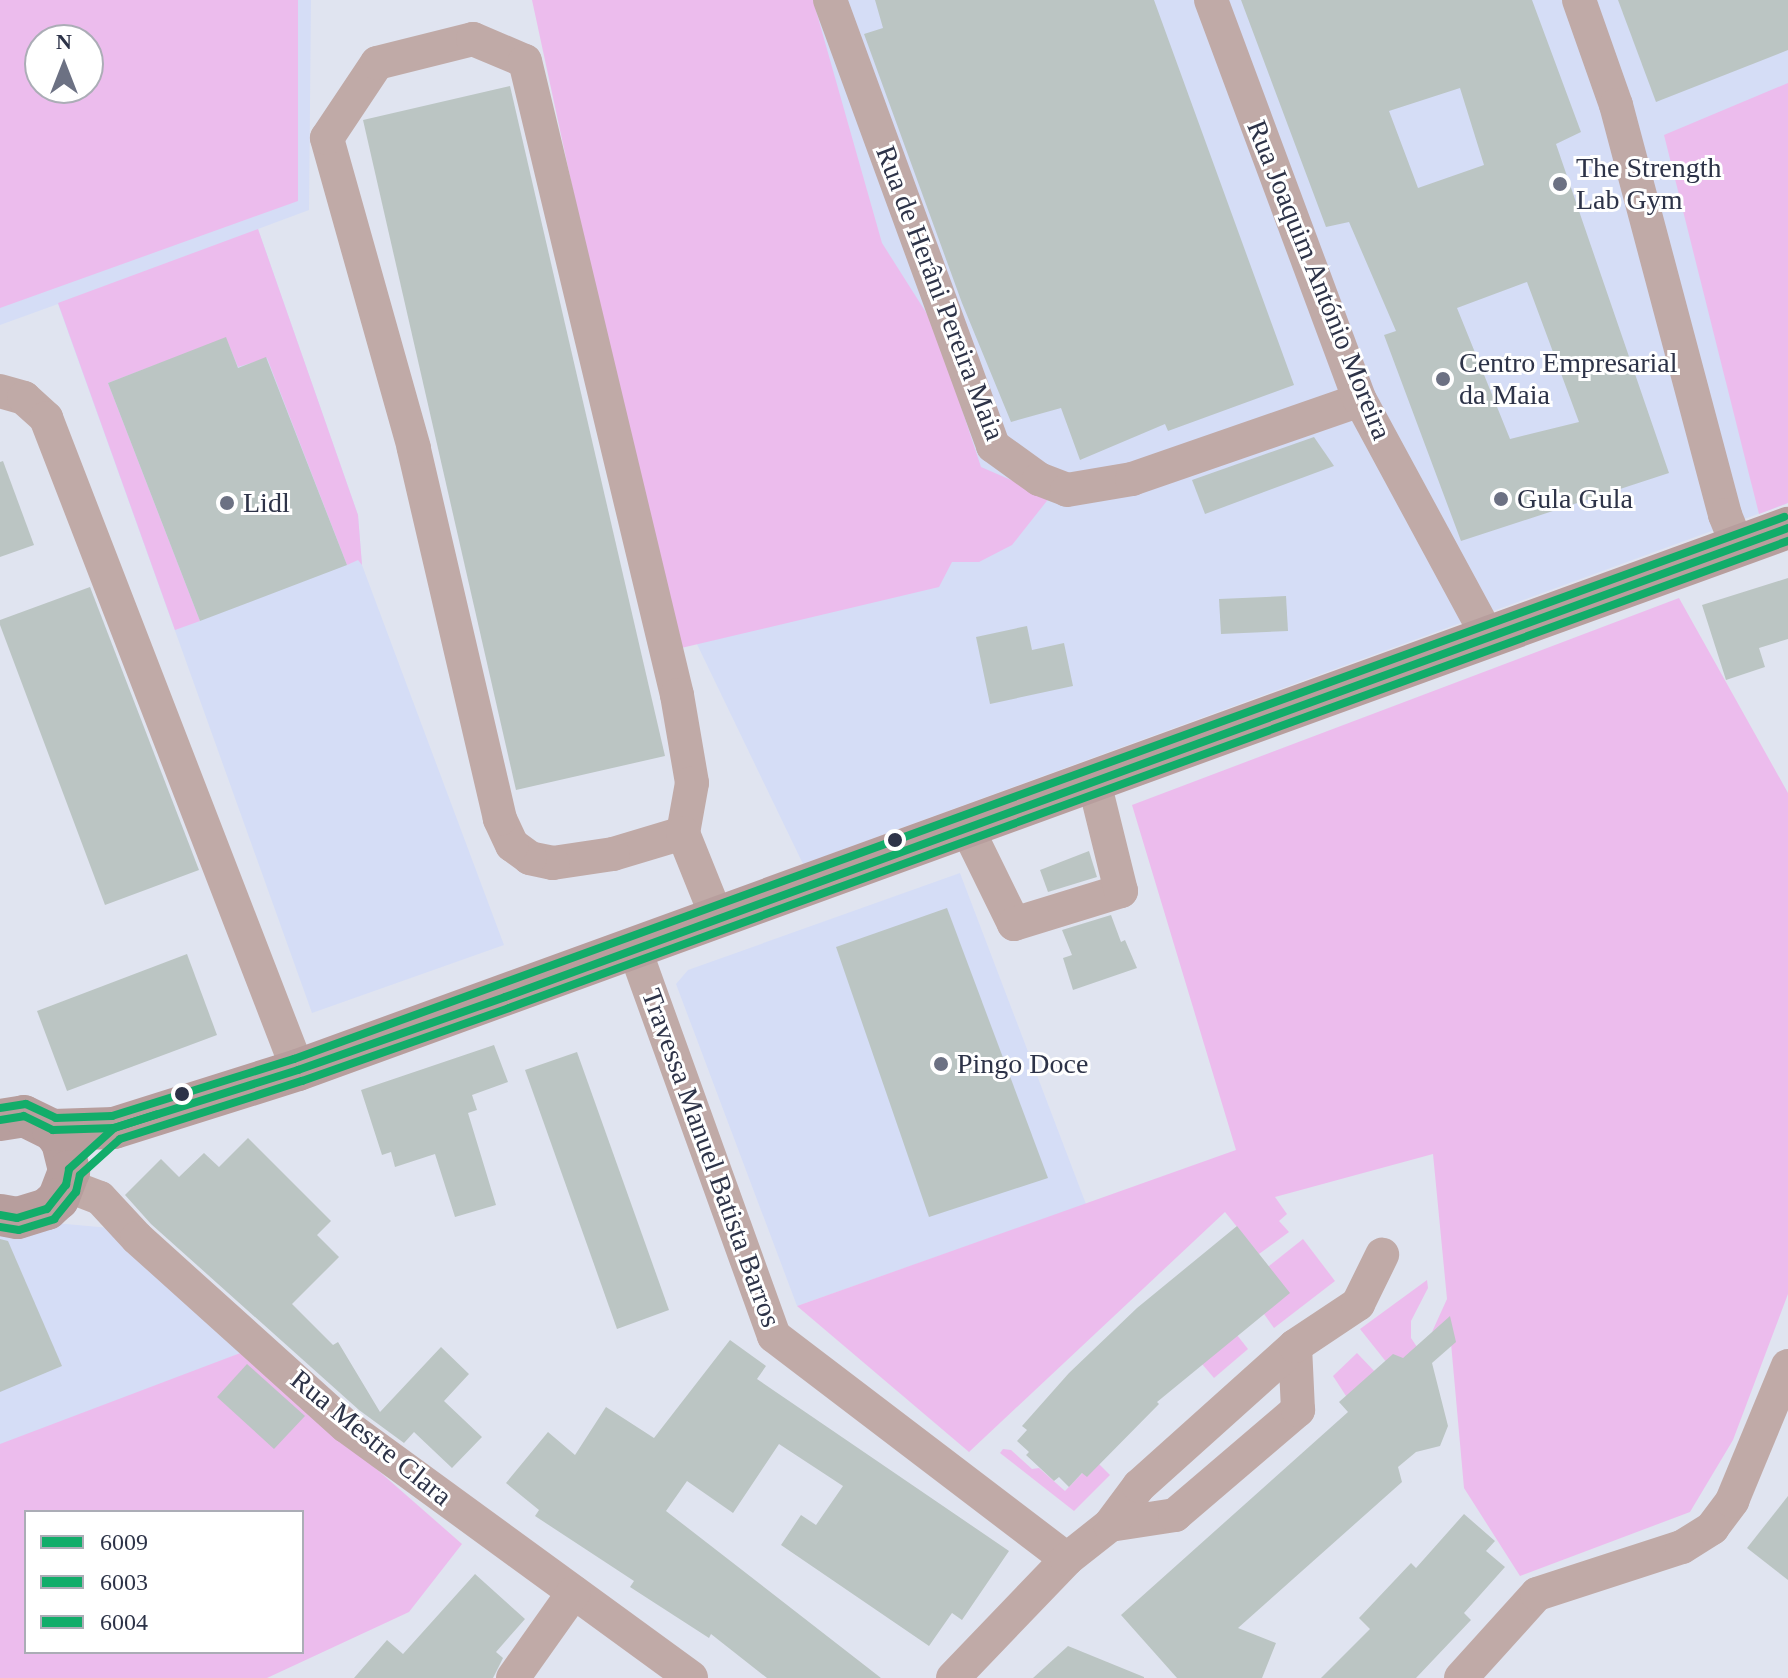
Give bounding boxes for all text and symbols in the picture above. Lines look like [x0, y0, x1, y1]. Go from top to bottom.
north arrow [24, 24, 104, 104]
text: N [56, 29, 72, 54]
street label: Rua Joaquim António Moreira [1239, 115, 1399, 445]
street label: Rua de Herâni Pereira Maia [868, 141, 1012, 445]
place label: The Strength Lab Gym [1576, 151, 1721, 217]
marker: The Strength Lab Gym [1551, 175, 1569, 193]
place label: Centro Empresarial da Maia [1459, 346, 1677, 412]
marker: Centro Empresarial da Maia [1434, 370, 1452, 388]
place label: Gula Gula [1517, 482, 1633, 516]
place label: Lidl [243, 486, 290, 520]
marker: Gula Gula [1492, 490, 1510, 508]
marker: Lidl [218, 494, 236, 512]
unlabelled marker [887, 832, 903, 848]
street label: Travessa Manuel Batista Barros [634, 984, 788, 1332]
place label: Pingo Doce [957, 1047, 1088, 1081]
marker: Pingo Doce [932, 1055, 950, 1073]
unlabelled marker [174, 1086, 190, 1102]
street label: Rua Mestre Clara [284, 1363, 458, 1513]
legend [24, 1510, 304, 1654]
text: 6009 [100, 1529, 148, 1555]
text: 6003 [100, 1569, 148, 1595]
text: 6004 [100, 1609, 148, 1635]

